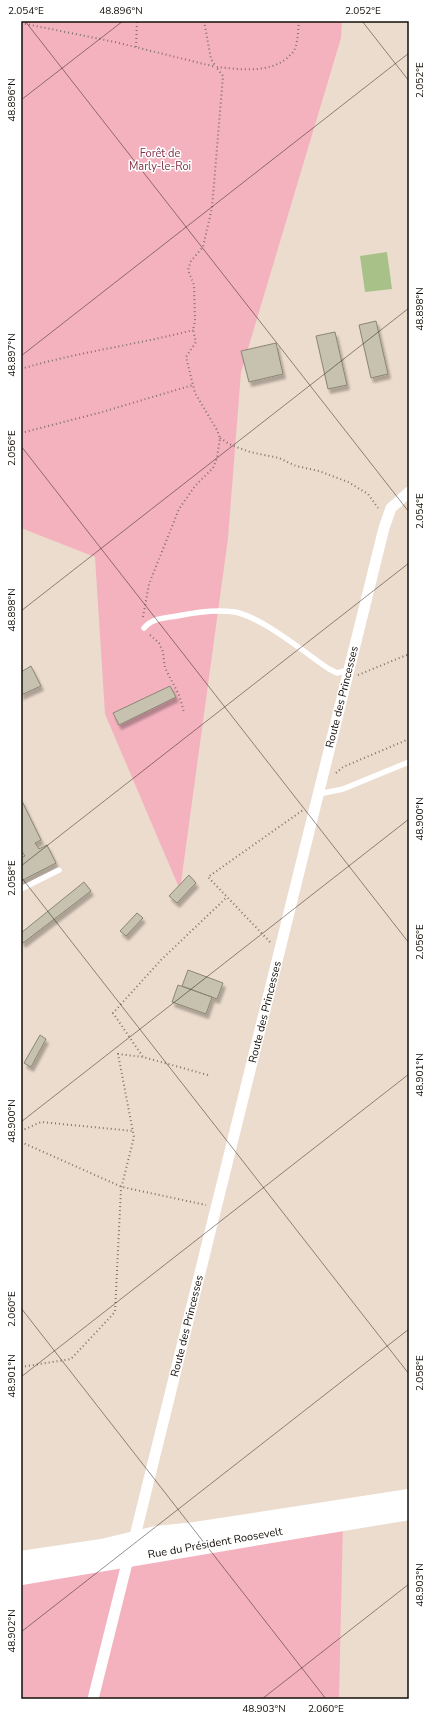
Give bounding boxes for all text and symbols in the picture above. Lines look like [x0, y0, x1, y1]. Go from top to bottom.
text: 2.054°E [8, 4, 44, 18]
text: 48.896°N [99, 4, 143, 18]
text: 2.052°E [345, 4, 381, 18]
text: 2.052°E [413, 62, 427, 98]
text: 48.896°N [5, 78, 19, 122]
park label: Forêt de Marly-le-Roi [129, 146, 191, 174]
text: 48.898°N [413, 287, 427, 331]
text: 48.897°N [5, 333, 19, 377]
text: 2.056°E [5, 430, 19, 466]
text: 2.054°E [413, 493, 427, 529]
text: 48.898°N [5, 588, 19, 632]
street label: Route des Princesses [322, 644, 362, 750]
text: 48.900°N [413, 797, 427, 841]
text: 2.058°E [5, 860, 19, 896]
text: 2.056°E [413, 924, 427, 960]
street label: Route des Princesses [245, 959, 285, 1065]
text: 48.901°N [413, 1053, 427, 1097]
text: 48.900°N [5, 1099, 19, 1143]
street label: Route des Princesses [167, 1273, 207, 1379]
text: 2.060°E [5, 1291, 19, 1327]
text: 48.901°N [5, 1354, 19, 1398]
text: 2.058°E [413, 1355, 427, 1391]
street label: Rue du Président Roosevelt [147, 1524, 284, 1562]
text: 48.903°N [413, 1563, 427, 1607]
text: 48.902°N [5, 1609, 19, 1653]
text: 48.903°N [242, 1702, 286, 1716]
text: 2.060°E [308, 1702, 344, 1716]

